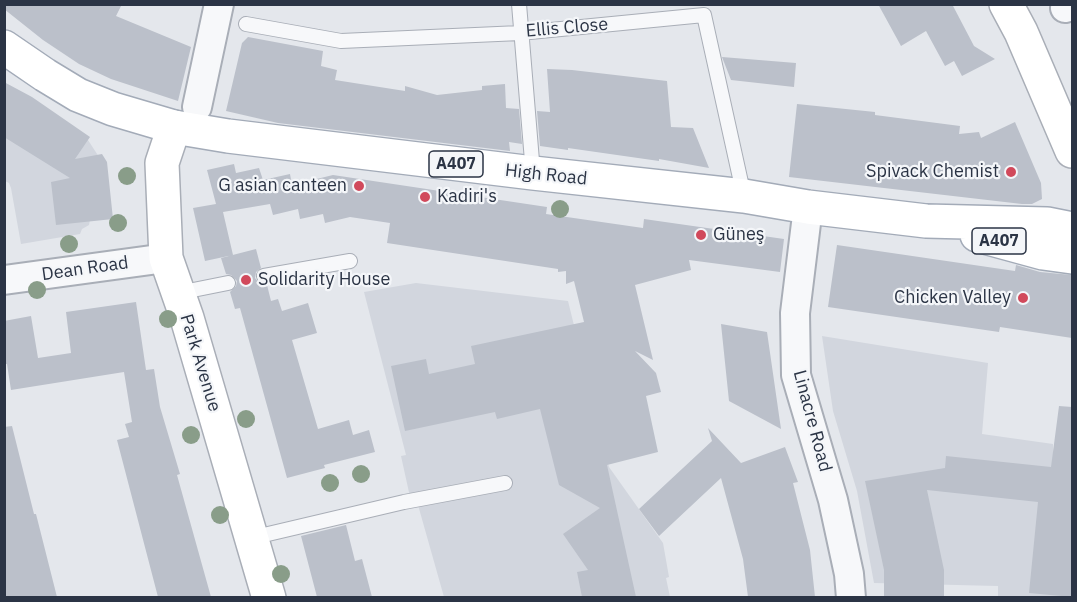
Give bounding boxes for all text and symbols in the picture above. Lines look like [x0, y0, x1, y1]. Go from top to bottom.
street label: Ellis Close [525, 14, 609, 42]
road number: A407 [429, 151, 483, 177]
street label: High Road [504, 160, 588, 190]
place label: Spivack Chemist [866, 161, 999, 183]
marker: Spivack Chemist [1004, 165, 1018, 179]
place label: G asian canteen [218, 175, 347, 197]
marker: G asian canteen [352, 179, 366, 193]
place label: Kadiri's [437, 186, 497, 208]
marker: Kadiri's [418, 190, 432, 204]
place label: Güneş [713, 224, 765, 246]
marker: Güneş [694, 228, 708, 242]
road number: A407 [972, 228, 1026, 254]
street label: Dean Road [40, 252, 130, 286]
place label: Solidarity House [258, 269, 390, 291]
marker: Solidarity House [239, 273, 253, 287]
place label: Chicken Valley [894, 287, 1011, 309]
marker: Chicken Valley [1016, 291, 1030, 305]
street label: Park Avenue [175, 312, 225, 414]
street label: Linacre Road [788, 368, 836, 474]

